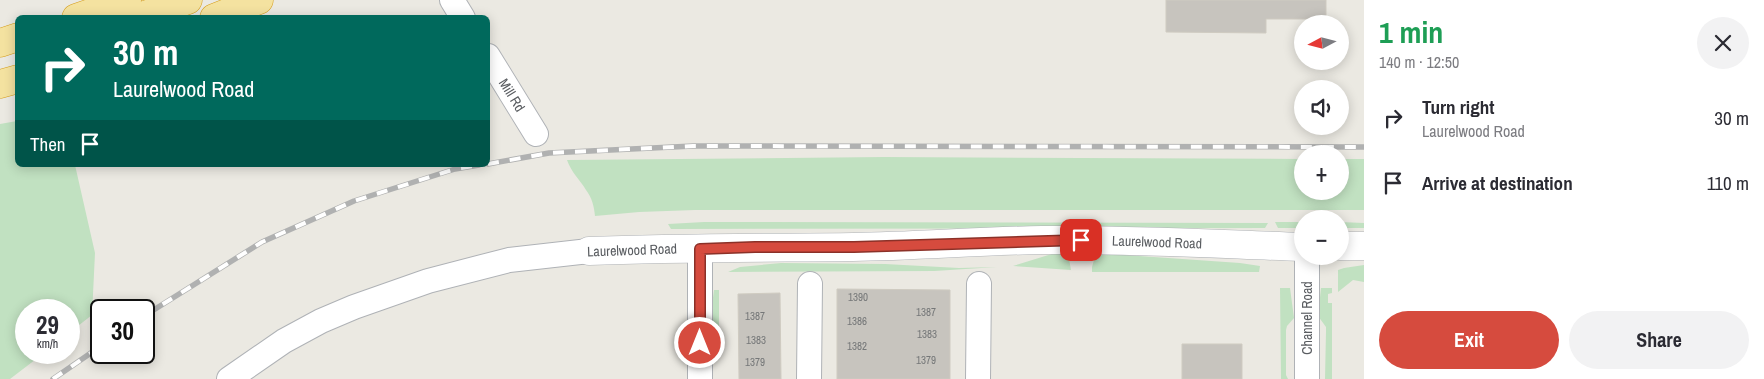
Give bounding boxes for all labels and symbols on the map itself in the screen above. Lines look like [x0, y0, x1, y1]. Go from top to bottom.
north arrow [1294, 15, 1349, 70]
street label: Mill Rd [495, 75, 529, 115]
pin [1060, 219, 1102, 261]
street label: Laurelwood Road [1112, 231, 1202, 253]
street label: Laurelwood Road [587, 239, 677, 261]
street label: Channel Road [1298, 281, 1316, 355]
house number: 1390 [848, 290, 868, 304]
speed limit sign: 30 [90, 299, 155, 364]
house number: 1387 [916, 305, 936, 319]
house number: 1387 [745, 309, 765, 323]
house number: 1386 [847, 314, 867, 328]
position arrow [673, 316, 725, 368]
house number: 1383 [917, 327, 937, 341]
house number: 1383 [746, 333, 766, 347]
house number: 1382 [847, 339, 867, 353]
house number: 1379 [916, 353, 936, 367]
house number: 1379 [745, 355, 765, 369]

